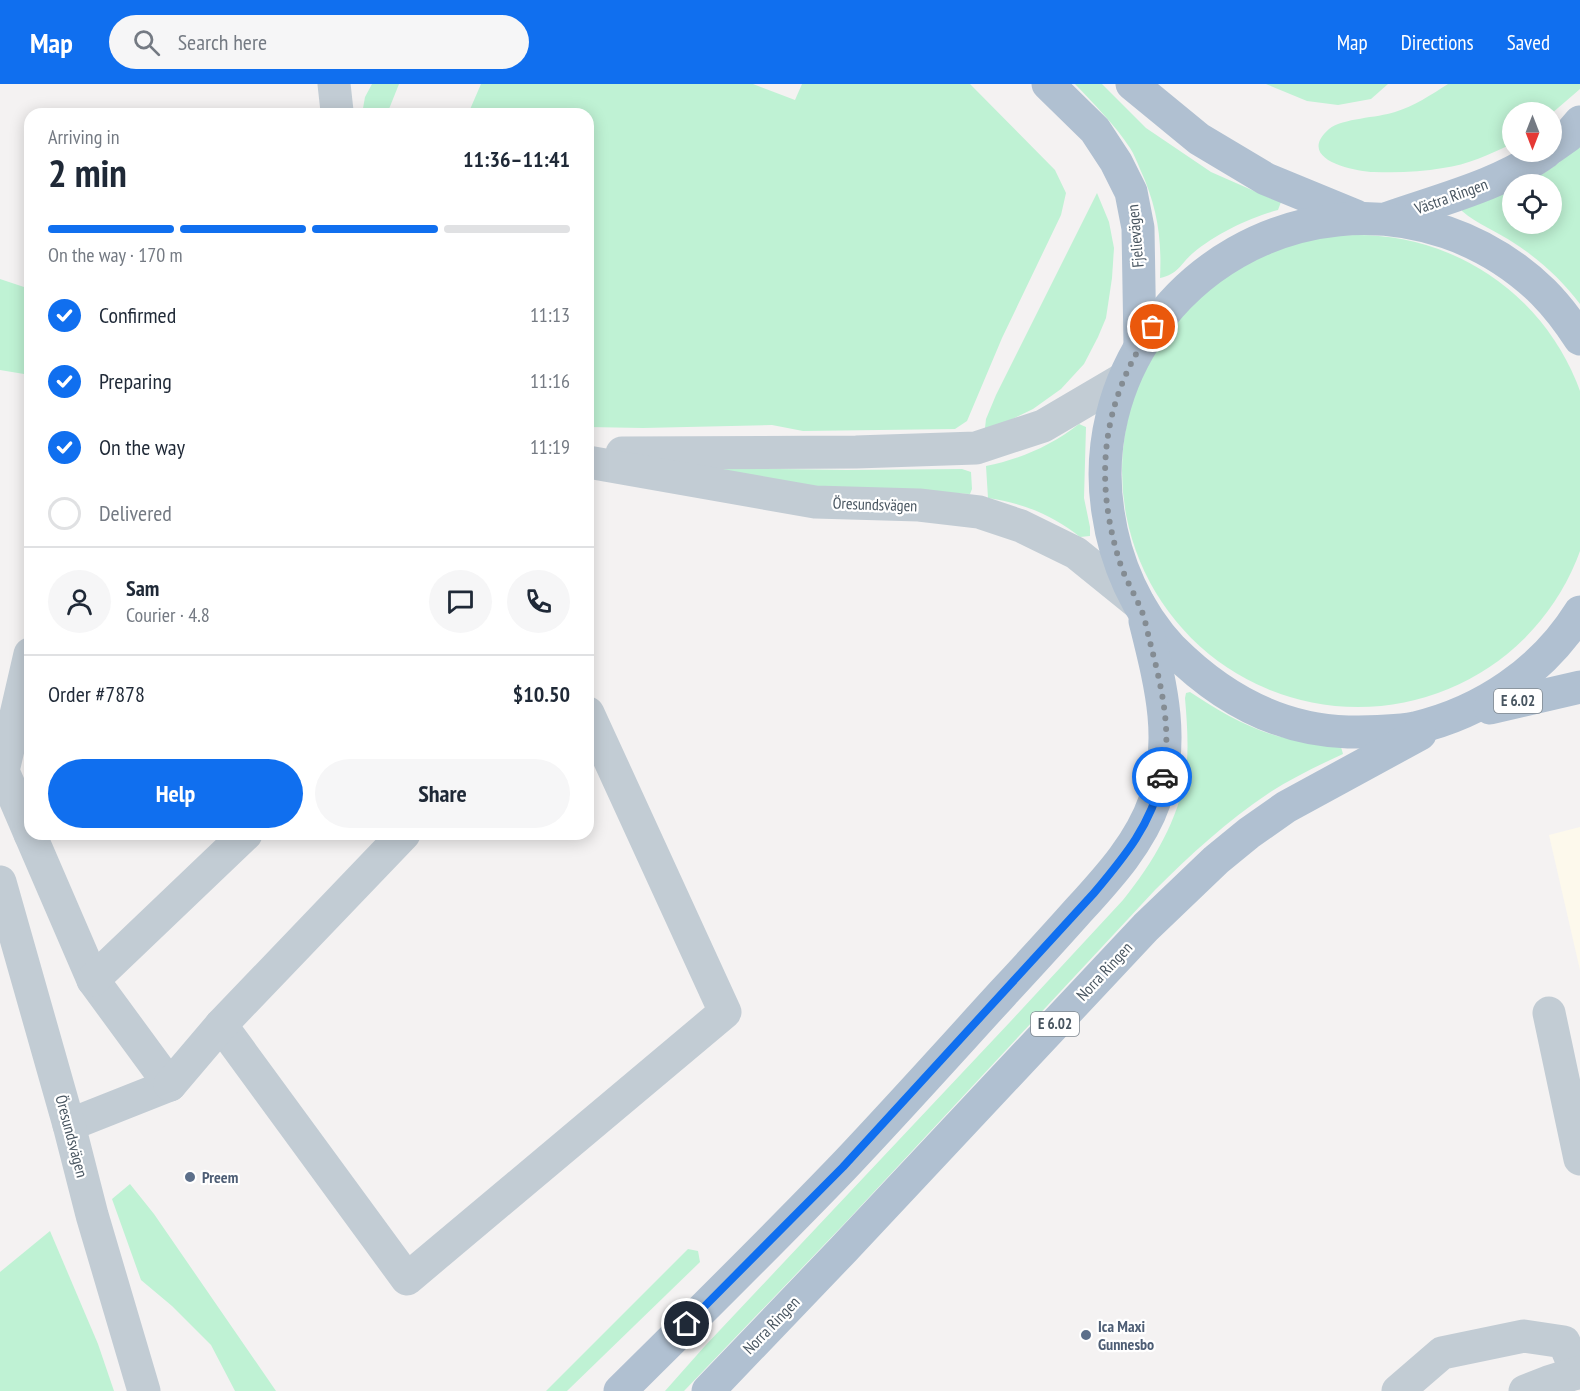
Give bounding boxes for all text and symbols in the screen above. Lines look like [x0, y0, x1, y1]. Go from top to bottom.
search box [109, 15, 529, 69]
text: Map [30, 24, 73, 61]
icon: search [130, 26, 163, 59]
text: Search here [178, 28, 267, 56]
text: Map [1337, 29, 1368, 56]
text: Directions [1401, 29, 1474, 56]
text: Saved [1507, 29, 1550, 56]
north arrow [1502, 102, 1562, 162]
map controls [1502, 102, 1562, 234]
text: Arriving in [48, 124, 120, 150]
text: 11:36–11:41 [463, 145, 570, 173]
text: 2 min [48, 147, 127, 198]
street label: Västra Ringen [1411, 174, 1490, 219]
button: locate [1502, 174, 1562, 234]
street label: Fjelievägen [1122, 204, 1148, 268]
text: On the way · 170 m [48, 242, 183, 268]
icon: check [48, 299, 81, 332]
text: Confirmed [99, 301, 176, 329]
pin [1127, 301, 1178, 352]
text: 11:13 [530, 302, 570, 328]
icon: bag [1136, 310, 1169, 343]
icon: check [48, 365, 81, 398]
text: Preparing [99, 367, 172, 395]
text: 11:16 [530, 368, 570, 394]
icon: check [48, 431, 81, 464]
text: On the way [99, 433, 185, 461]
text: 11:19 [530, 434, 570, 460]
street label: Öresundsvägen [832, 493, 918, 515]
text: Delivered [99, 499, 172, 527]
button: person [48, 570, 111, 633]
button: chat [429, 570, 492, 633]
button: phone [507, 570, 570, 633]
text: Sam [126, 574, 159, 602]
text: Courier · 4.8 [126, 602, 210, 628]
text: Order #7878 [48, 680, 145, 708]
text: $10.50 [513, 680, 570, 708]
road number: E 6.02 [1494, 689, 1542, 713]
courier [1132, 747, 1192, 807]
button: Help [48, 759, 303, 828]
button: Share [315, 759, 570, 828]
icon: car [1146, 761, 1179, 794]
street label: Norra Ringen [1072, 938, 1136, 1004]
road number: E 6.02 [1031, 1012, 1079, 1036]
street label: Öresundsvägen [51, 1093, 93, 1179]
place label: Preem [202, 1167, 238, 1187]
marker: Preem [183, 1170, 197, 1184]
street label: Norra Ringen [739, 1292, 803, 1358]
pin [661, 1298, 712, 1349]
icon: home [670, 1307, 703, 1340]
place label: Ica Maxi Gunnesbo [1098, 1316, 1154, 1354]
marker: Ica Maxi Gunnesbo [1079, 1328, 1093, 1342]

